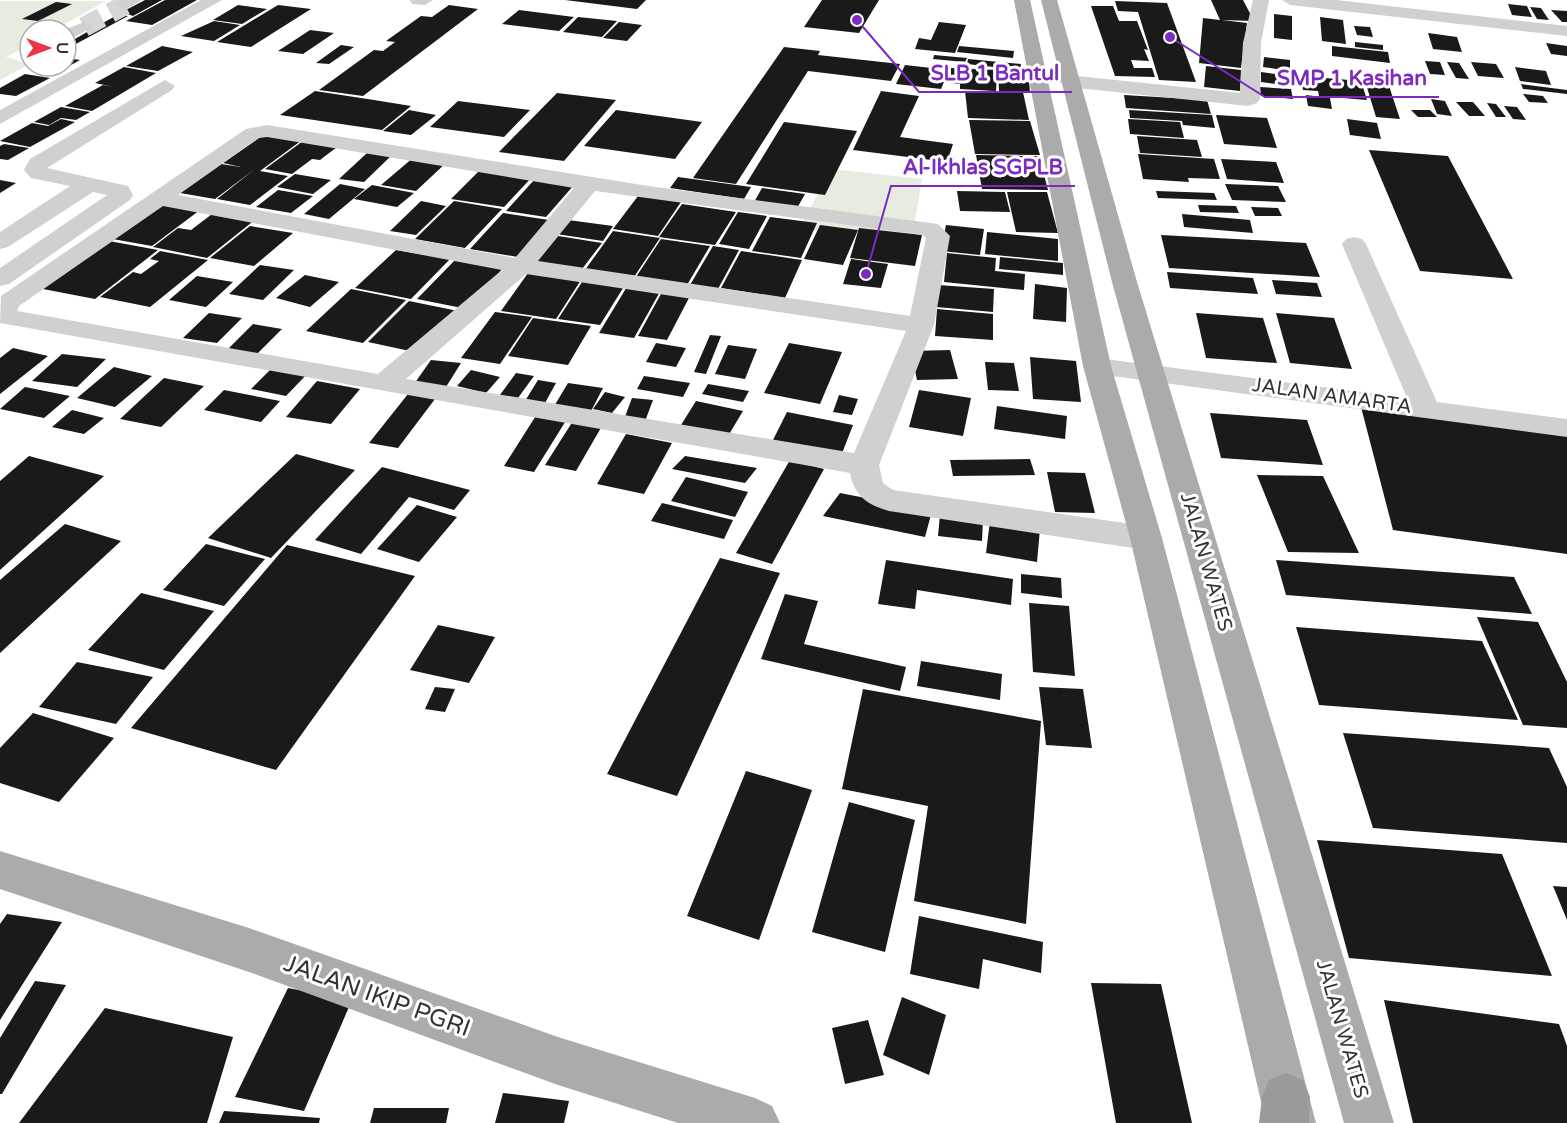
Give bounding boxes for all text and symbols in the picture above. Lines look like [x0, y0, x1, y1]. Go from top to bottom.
north arrow [18, 18, 78, 78]
text: U [52, 42, 72, 54]
callout: SLB 1 Bantul [919, 53, 1072, 92]
callout: SMP 1 Kasihan [1265, 58, 1439, 97]
text: SLB 1 Bantul [931, 61, 1059, 86]
text: SMP 1 Kasihan [1277, 66, 1427, 91]
callout: Al-Ikhlas SGPLB [891, 147, 1075, 186]
text: Al-Ikhlas SGPLB [903, 155, 1063, 180]
street label: JALAN AMARTA [1251, 373, 1413, 419]
street label: JALAN WATES [1175, 490, 1237, 634]
street label: JALAN IKIP PGRI [280, 949, 474, 1043]
street label: JALAN WATES [1311, 957, 1373, 1101]

